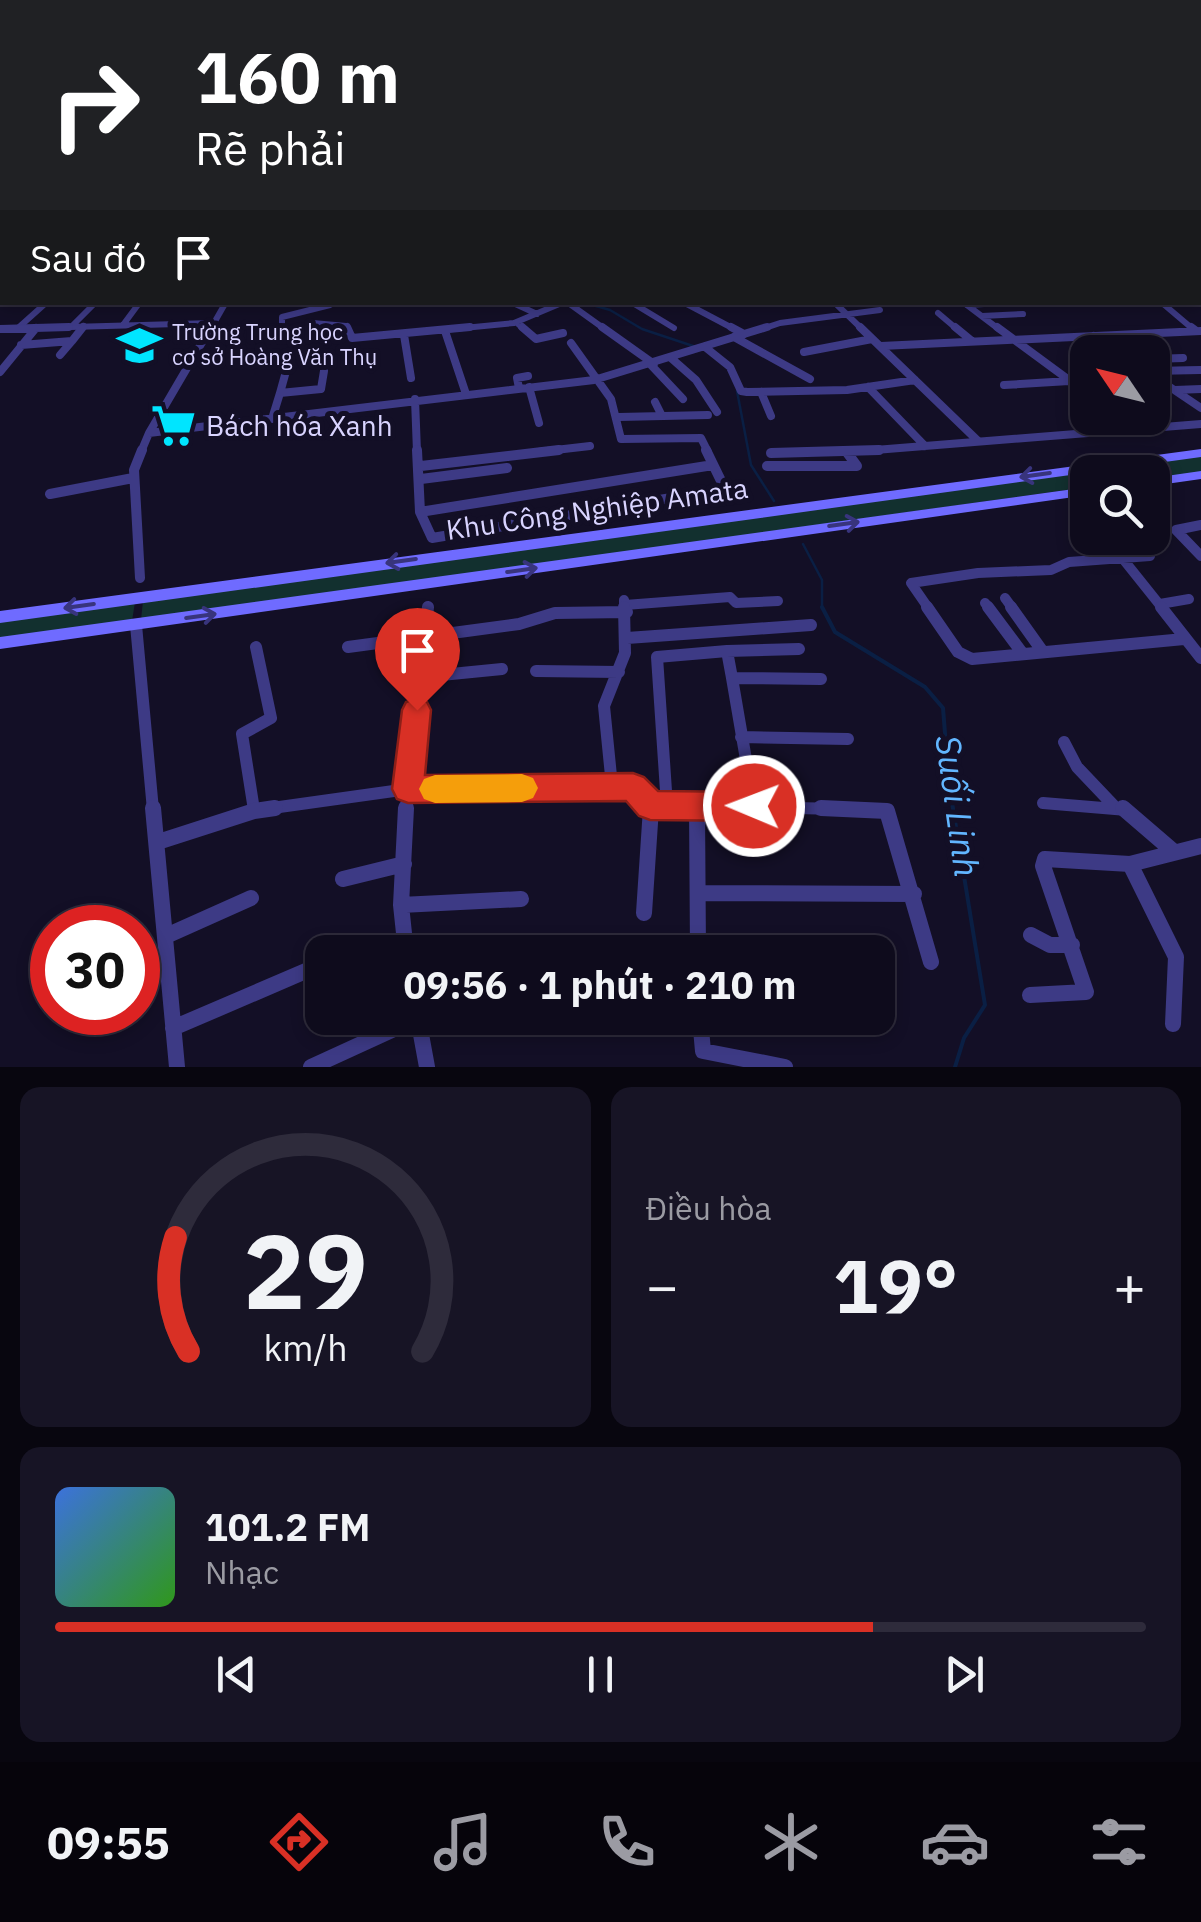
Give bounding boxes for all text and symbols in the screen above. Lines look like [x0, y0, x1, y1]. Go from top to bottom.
text: 160 m [195, 31, 400, 122]
icon: right [30, 40, 160, 170]
text: Rẽ phải [195, 119, 345, 177]
icon: arrive [166, 230, 221, 285]
text: Sau đó [30, 233, 146, 282]
place label: Trường Trung học cơ sở Hoàng Văn Thụ [172, 317, 377, 371]
school or university icon: Trường Trung học cơ sở Hoàng Văn Thụ [115, 321, 163, 369]
north arrow [1070, 335, 1170, 435]
map controls [1070, 335, 1170, 555]
supermarket icon: Bách hóa Xanh [149, 402, 197, 450]
place label: Bách hóa Xanh [206, 407, 393, 444]
button: search [1070, 455, 1170, 555]
one-way arrow [1019, 466, 1052, 485]
street label: Khu Công Nghiệp Amata [444, 469, 750, 548]
one-way arrow [827, 514, 860, 532]
one-way arrow [385, 553, 417, 571]
one-way arrow [506, 561, 538, 579]
one-way arrow [63, 597, 96, 616]
one-way arrow [184, 606, 216, 624]
pin [375, 608, 460, 711]
icon: arrive [390, 623, 445, 678]
water label: Suối Linh [925, 732, 991, 880]
position arrow [702, 754, 806, 858]
speed limit sign: 30 [30, 905, 160, 1035]
text: 09:56 · 1 phút · 210 m [404, 960, 796, 1009]
text: Điều hòa [646, 1187, 772, 1229]
text: 29 [243, 1202, 368, 1338]
text: 19° [833, 1236, 958, 1334]
text: − [646, 1250, 679, 1321]
text: + [1113, 1250, 1146, 1321]
text: km/h [263, 1324, 347, 1371]
text: 101.2 FM [205, 1502, 370, 1551]
text: Nhạc [205, 1551, 279, 1593]
icon: previous [209, 1647, 264, 1702]
icon: pause [573, 1647, 628, 1702]
icon: next [937, 1647, 992, 1702]
icon: directions [264, 1807, 334, 1877]
icon: music [428, 1807, 498, 1877]
icon: phone [592, 1807, 662, 1877]
icon: climate [756, 1807, 826, 1877]
icon: car [920, 1807, 990, 1877]
icon: filters [1084, 1807, 1154, 1877]
text: 09:55 [47, 1813, 170, 1871]

